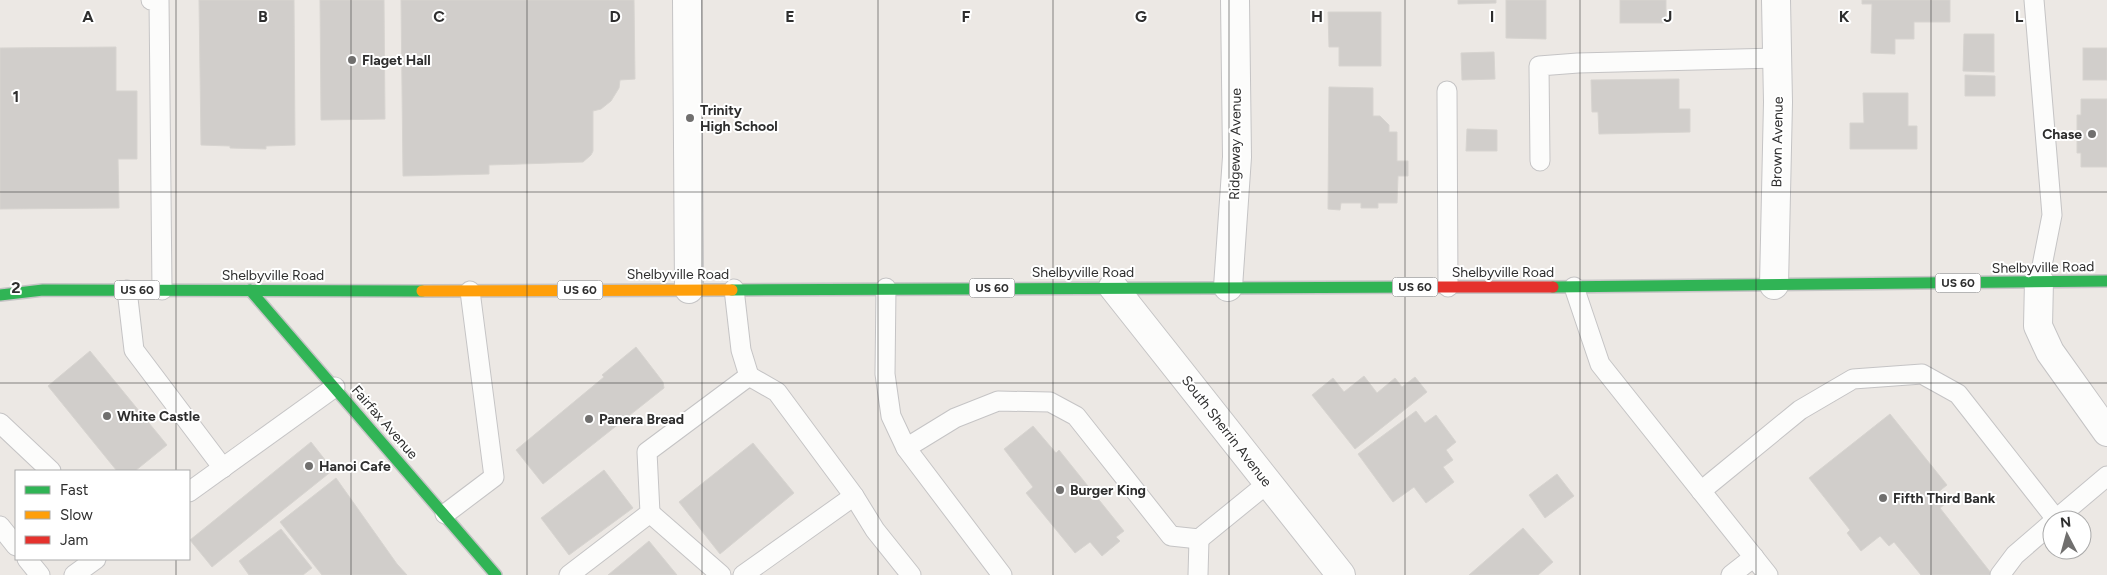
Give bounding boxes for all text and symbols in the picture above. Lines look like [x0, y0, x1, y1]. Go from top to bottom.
text: A [82, 7, 94, 26]
text: B [258, 7, 268, 26]
text: C [433, 7, 445, 26]
text: D [609, 7, 621, 26]
text: E [785, 7, 795, 26]
text: F [962, 7, 971, 26]
text: G [1135, 7, 1147, 26]
text: H [1311, 7, 1323, 26]
text: I [1490, 7, 1494, 26]
text: J [1664, 7, 1672, 26]
text: K [1839, 7, 1850, 26]
text: L [2015, 7, 2024, 26]
place label: Flaget Hall [362, 52, 431, 69]
marker: Flaget Hall [346, 54, 358, 66]
text: 1 [13, 87, 19, 106]
street label: Ridgeway Avenue [1226, 88, 1245, 200]
street label: Brown Avenue [1768, 96, 1787, 188]
place label: Trinity High School [700, 102, 778, 135]
marker: Trinity High School [684, 112, 696, 124]
place label: Chase [2042, 126, 2082, 143]
marker: Chase [2086, 128, 2098, 140]
street label: Shelbyville Road [1992, 258, 2094, 277]
street label: Shelbyville Road [1032, 264, 1134, 281]
street label: Shelbyville Road [1452, 264, 1554, 281]
street label: Shelbyville Road [627, 266, 729, 283]
street label: Shelbyville Road [222, 267, 324, 284]
road number: US 60 [1936, 274, 1980, 292]
text: 2 [11, 278, 21, 297]
road number: US 60 [970, 278, 1014, 298]
road number: US 60 [1392, 278, 1438, 296]
road number: US 60 [114, 280, 160, 300]
road number: US 60 [558, 280, 602, 300]
street label: South Sherrin Avenue [1178, 372, 1276, 491]
street label: Fairfax Avenue [348, 382, 422, 463]
place label: White Castle [117, 408, 200, 425]
marker: White Castle [101, 410, 113, 422]
place label: Panera Bread [599, 411, 684, 428]
marker: Panera Bread [583, 413, 595, 425]
place label: Hanoi Cafe [319, 458, 391, 475]
marker: Hanoi Cafe [303, 460, 315, 472]
legend [15, 470, 190, 560]
text: Fast [60, 481, 89, 499]
place label: Burger King [1070, 482, 1146, 499]
marker: Burger King [1054, 484, 1066, 496]
place label: Fifth Third Bank [1893, 490, 1996, 507]
marker: Fifth Third Bank [1877, 492, 1889, 504]
text: Slow [60, 506, 93, 524]
north arrow [2042, 510, 2092, 560]
text: N [2059, 514, 2072, 532]
text: Jam [60, 531, 88, 549]

